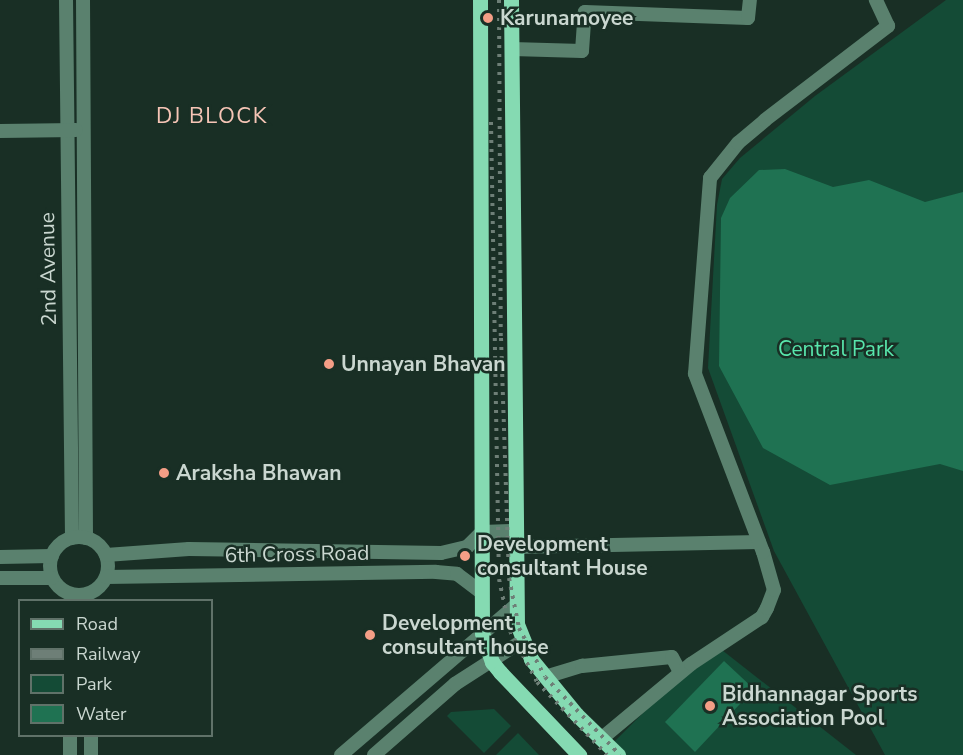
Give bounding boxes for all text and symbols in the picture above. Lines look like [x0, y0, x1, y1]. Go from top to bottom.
place label: Karunamoyee [500, 5, 633, 31]
marker: Karunamoyee [481, 11, 495, 25]
district label: DJ BLOCK [156, 104, 268, 130]
street label: 2nd Avenue [34, 212, 62, 326]
park label: Central Park [778, 336, 894, 362]
place label: Unnayan Bhavan [341, 351, 505, 377]
marker: Unnayan Bhavan [322, 357, 336, 371]
place label: Araksha Bhawan [176, 460, 342, 486]
marker: Araksha Bhawan [157, 466, 171, 480]
place label: Development consultant House [477, 531, 648, 581]
street label: 6th Cross Road [224, 540, 370, 568]
marker: Development consultant House [458, 549, 472, 563]
legend [18, 599, 213, 737]
place label: Development consultant house [382, 610, 549, 660]
text: Road [76, 612, 118, 636]
marker: Development consultant house [363, 628, 377, 642]
text: Railway [76, 642, 141, 666]
text: Park [76, 672, 112, 696]
place label: Bidhannagar Sports Association Pool [722, 681, 917, 731]
marker: Bidhannagar Sports Association Pool [703, 699, 717, 713]
text: Water [76, 702, 127, 726]

